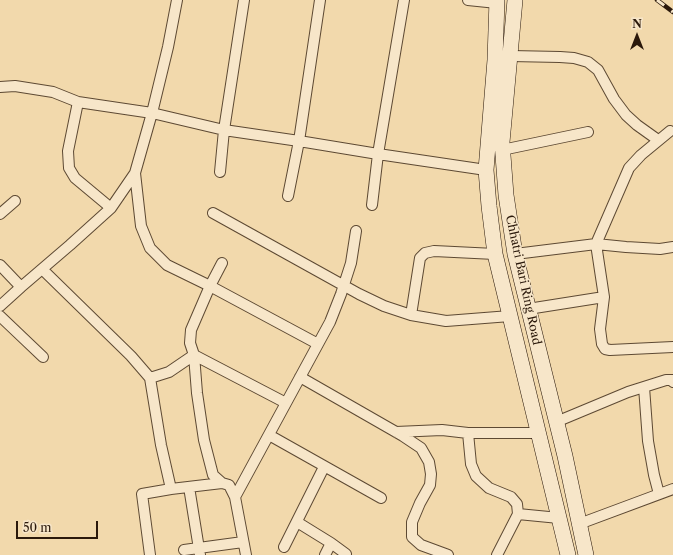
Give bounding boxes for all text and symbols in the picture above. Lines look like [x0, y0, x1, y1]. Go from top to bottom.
north arrow [617, 16, 657, 56]
text: N [632, 17, 642, 31]
street label: Chhatri Bari Ring Road [502, 214, 544, 346]
scale bar [18, 513, 100, 539]
text: 50 m [23, 520, 52, 535]

